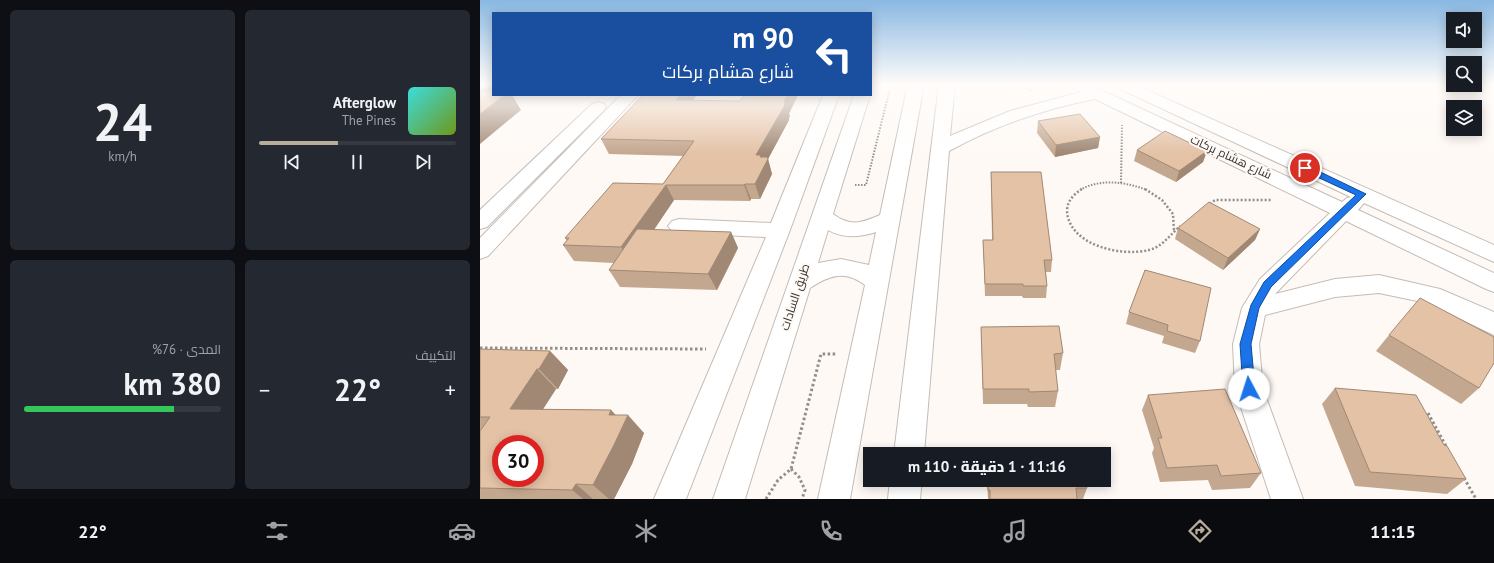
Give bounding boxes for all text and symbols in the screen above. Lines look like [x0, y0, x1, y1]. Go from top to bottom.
map controls [1446, 12, 1482, 136]
button: sound [1446, 12, 1482, 48]
text: 90 m [733, 19, 794, 56]
icon: left [808, 28, 860, 80]
button: search [1446, 56, 1482, 92]
text: شارع هشام بركات [662, 60, 794, 83]
text: 24 [93, 88, 152, 155]
text: Afterglow [333, 93, 396, 112]
button: layers [1446, 100, 1482, 136]
text: The Pines [342, 112, 396, 129]
street label: شارع هشام بركات [1188, 131, 1274, 183]
text: km/h [108, 148, 137, 165]
icon: previous [281, 151, 303, 173]
icon: pause [346, 151, 368, 173]
icon: next [412, 151, 434, 173]
pin [1288, 151, 1322, 185]
icon: arrive [1294, 157, 1316, 179]
street label: طريق السادات [777, 261, 812, 332]
text: المدى · 76% [152, 341, 221, 358]
text: التكييف [415, 347, 456, 364]
text: 380 km [123, 364, 221, 403]
position arrow [1228, 368, 1270, 410]
text: 22° [334, 370, 381, 409]
text: − [259, 376, 270, 404]
text: + [445, 376, 456, 404]
speed limit sign: 30 [492, 435, 544, 487]
text: 11:16 · 1 دقيقة · 110 m [908, 457, 1066, 476]
icon: filters [263, 517, 291, 545]
icon: car [448, 517, 476, 545]
icon: climate [632, 517, 660, 545]
icon: phone [817, 517, 845, 545]
icon: music [1001, 517, 1029, 545]
icon: directions [1186, 517, 1214, 545]
text: 22° [78, 520, 107, 543]
text: 11:15 [1370, 520, 1416, 543]

